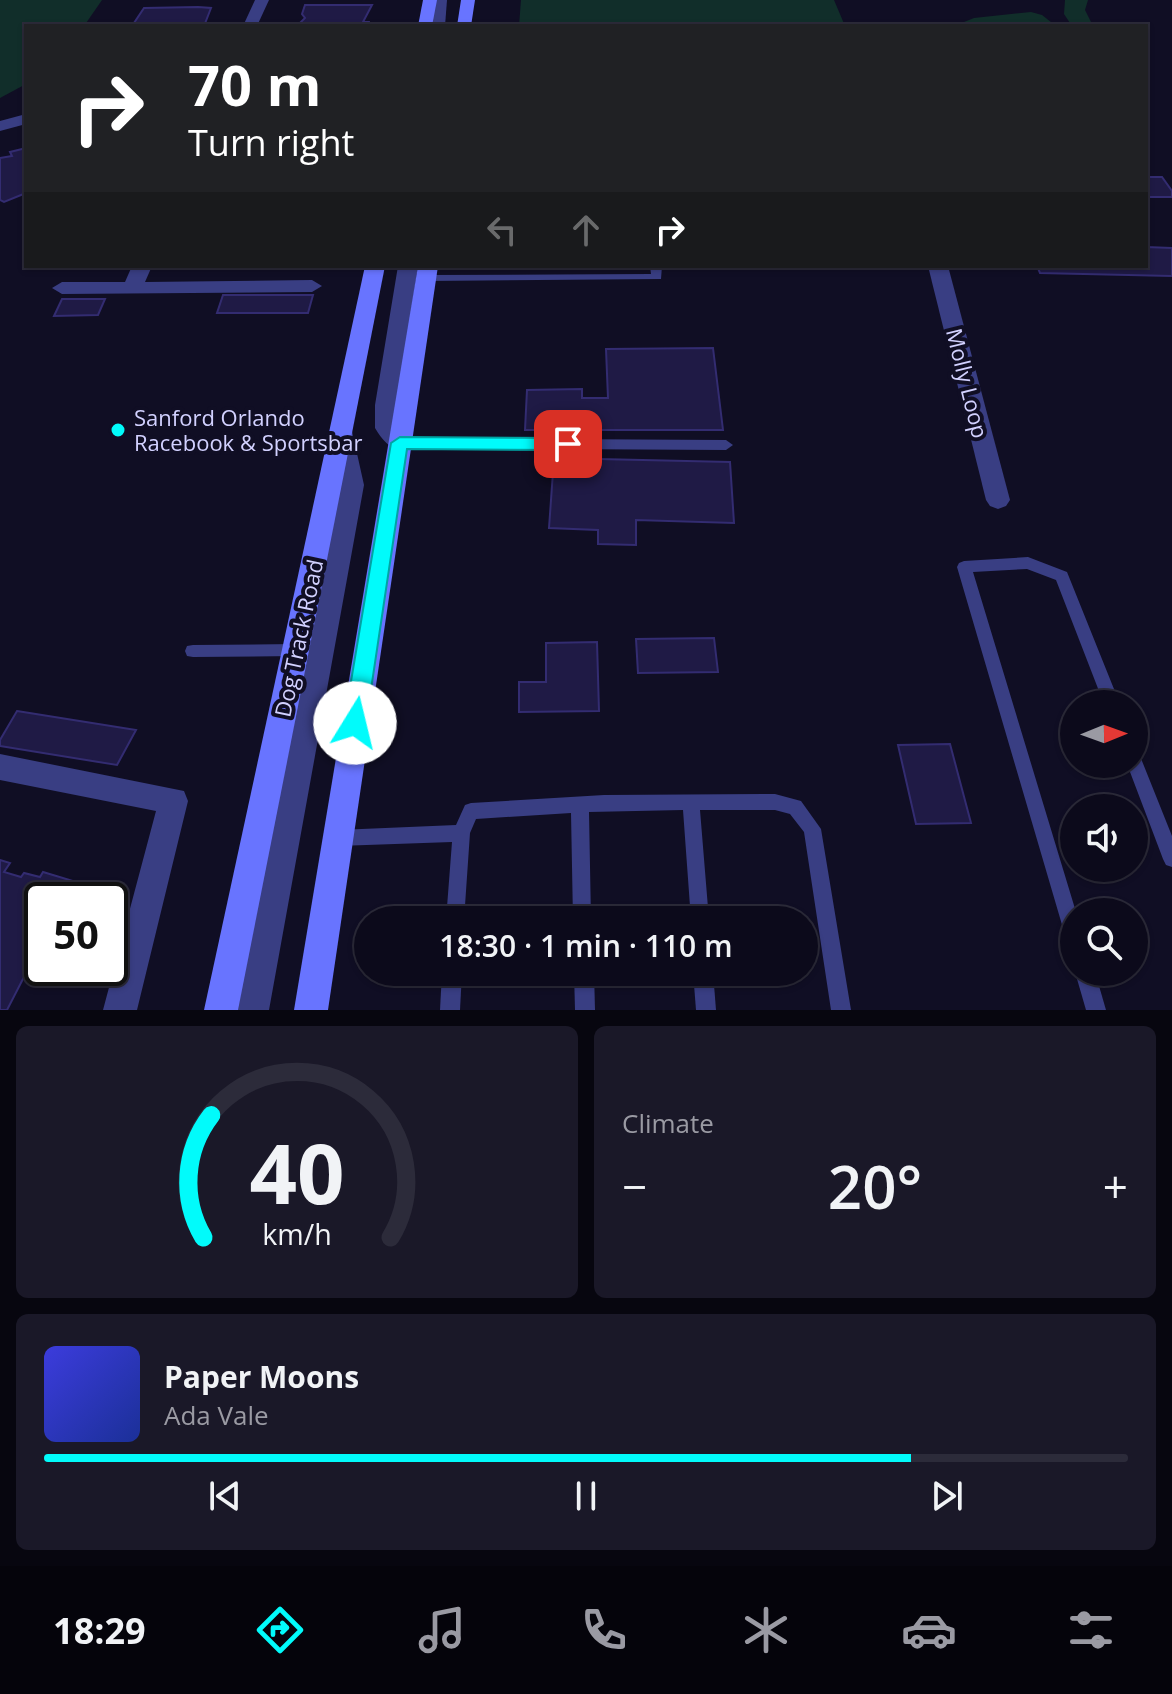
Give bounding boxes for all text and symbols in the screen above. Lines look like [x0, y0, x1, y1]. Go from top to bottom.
text: 70 m [188, 46, 322, 122]
icon: right [56, 56, 160, 160]
text: Turn right [188, 118, 354, 167]
icon: left [480, 208, 524, 252]
icon: ahead [564, 208, 608, 252]
icon: right [648, 208, 692, 252]
street label: Molly Loop [940, 325, 996, 441]
place label: Sanford Orlando Racebook & Sportsbar [134, 402, 362, 457]
pin [534, 410, 602, 478]
marker: Sanford Orlando Racebook & Sportsbar [109, 421, 127, 439]
icon: arrive [546, 422, 590, 466]
street label: Dog Track Road [267, 556, 329, 720]
position arrow [313, 681, 397, 765]
north arrow [1060, 690, 1148, 778]
map controls [1060, 690, 1148, 986]
button: sound [1060, 794, 1148, 882]
speed limit sign: 50 [24, 882, 128, 986]
button: search [1060, 898, 1148, 986]
text: 18:30 · 1 min · 110 m [439, 925, 733, 966]
text: Climate [622, 1105, 714, 1141]
text: 40 [249, 1115, 345, 1228]
text: 20° [828, 1145, 922, 1227]
text: − [622, 1156, 647, 1216]
text: + [1103, 1156, 1128, 1216]
text: km/h [262, 1214, 332, 1253]
text: Paper Moons [164, 1356, 359, 1397]
text: Ada Vale [164, 1397, 269, 1433]
icon: previous [203, 1474, 247, 1518]
icon: pause [564, 1474, 608, 1518]
icon: next [925, 1474, 969, 1518]
icon: directions [252, 1602, 308, 1658]
icon: music [414, 1602, 470, 1658]
icon: phone [576, 1602, 632, 1658]
icon: climate [738, 1602, 794, 1658]
icon: car [901, 1602, 957, 1658]
icon: filters [1063, 1602, 1119, 1658]
text: 18:29 [53, 1606, 146, 1655]

